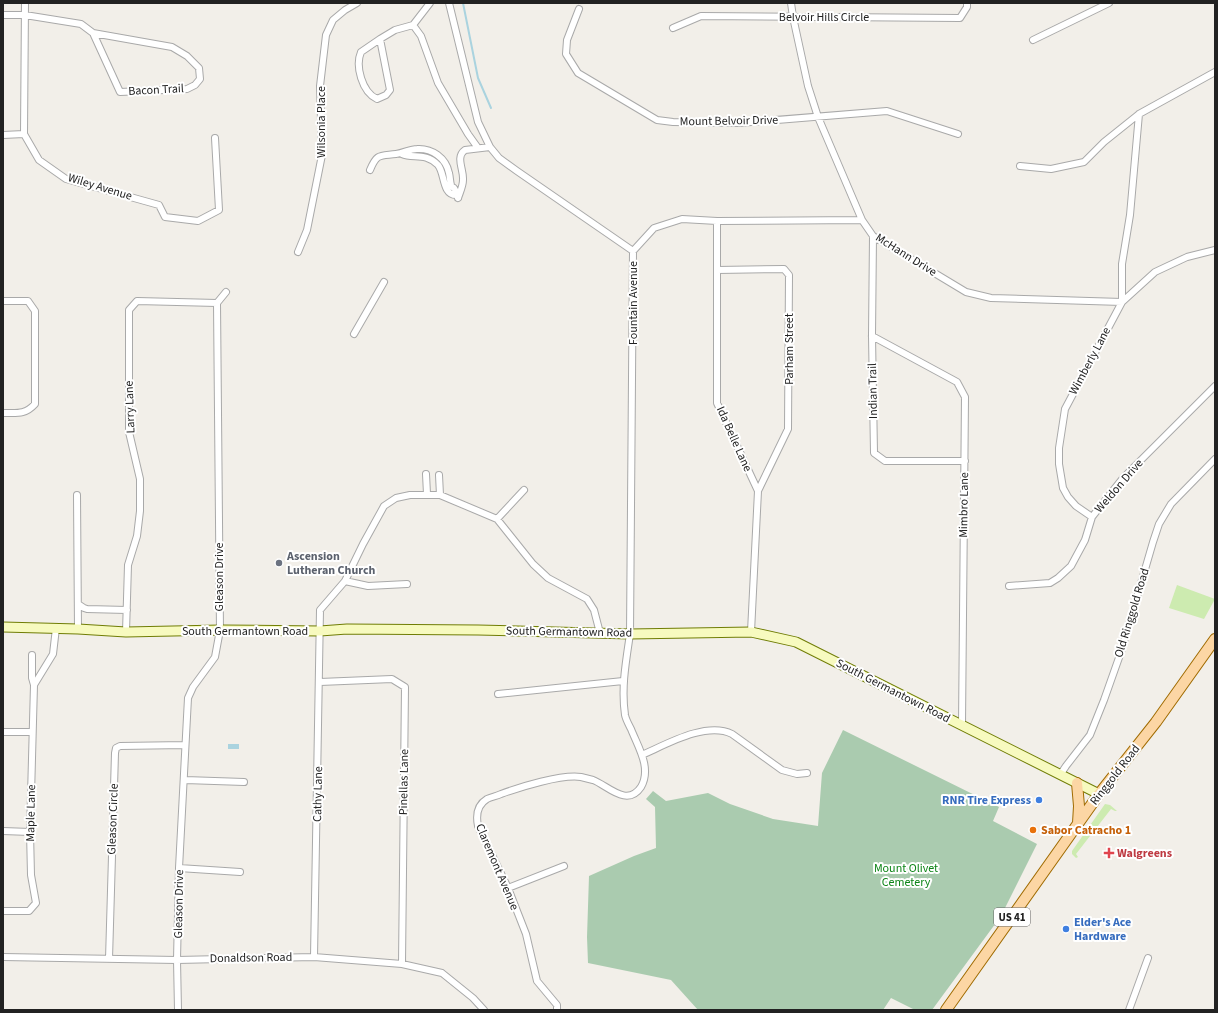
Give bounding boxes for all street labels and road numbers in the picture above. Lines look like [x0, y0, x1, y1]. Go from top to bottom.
street label: Belvoir Hills Circle [779, 9, 869, 26]
street label: Bacon Trail [128, 80, 184, 100]
street label: Wilsonia Place [313, 86, 330, 158]
street label: Mount Belvoir Drive [680, 112, 778, 130]
street label: Wiley Avenue [66, 169, 134, 205]
street label: McHann Drive [872, 229, 940, 281]
street label: Fountain Avenue [625, 261, 642, 345]
street label: Parham Street [781, 313, 798, 385]
street label: Wimberly Lane [1065, 324, 1115, 398]
street label: Indian Trail [864, 363, 882, 419]
street label: Larry Lane [121, 380, 139, 434]
street label: Ida Belle Lane [712, 404, 756, 475]
street label: Weldon Drive [1091, 455, 1147, 517]
street label: Mimbro Lane [955, 472, 973, 538]
street label: Gleason Drive [211, 543, 228, 611]
street label: Old Ringgold Road [1110, 566, 1154, 660]
street label: South Germantown Road [506, 622, 632, 642]
street label: South Germantown Road [182, 623, 308, 640]
street label: South Germantown Road [833, 655, 953, 727]
street label: Ringgold Road [1086, 741, 1144, 809]
street label: Pinellas Lane [395, 749, 413, 815]
street label: Cathy Lane [309, 766, 327, 822]
street label: Gleason Circle [103, 783, 123, 855]
street label: Maple Lane [22, 784, 40, 842]
street label: Claremont Avenue [471, 821, 523, 913]
street label: Gleason Drive [170, 869, 188, 939]
road number: US 41 [994, 908, 1030, 926]
street label: Donaldson Road [210, 949, 292, 967]

